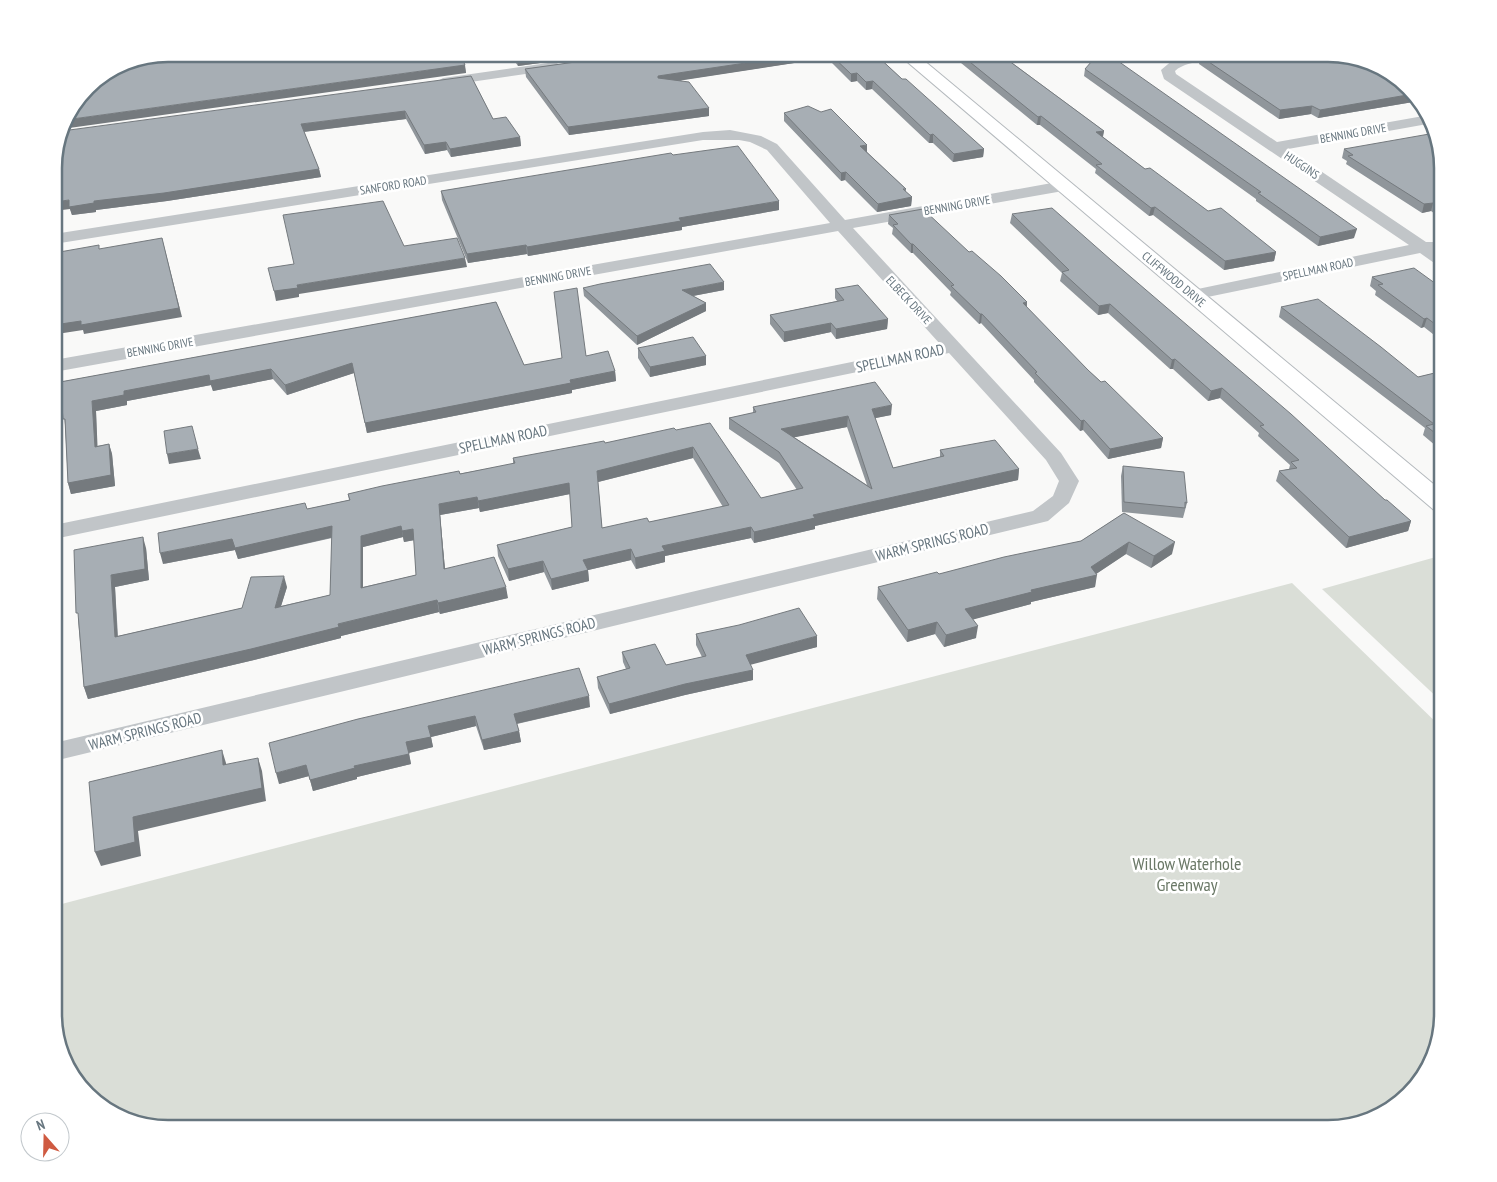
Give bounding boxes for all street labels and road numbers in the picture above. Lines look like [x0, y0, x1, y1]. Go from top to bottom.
street label: BENNING DRIVE [1319, 120, 1387, 146]
street label: HUGGINS [1282, 148, 1322, 182]
street label: SANFORD ROAD [359, 172, 427, 198]
street label: BENNING DRIVE [923, 192, 991, 218]
street label: CLIFFWOOD DRIVE [1139, 248, 1209, 310]
street label: SPELLMAN ROAD [1281, 254, 1355, 284]
street label: BENNING DRIVE [524, 263, 592, 289]
street label: ELBECK DRIVE [883, 273, 935, 327]
street label: BENNING DRIVE [126, 334, 194, 360]
street label: SPELLMAN ROAD [854, 339, 946, 377]
street label: SPELLMAN ROAD [457, 420, 549, 458]
street label: WARM SPRINGS ROAD [874, 519, 990, 565]
street label: WARM SPRINGS ROAD [481, 613, 597, 659]
street label: WARM SPRINGS ROAD [87, 708, 203, 754]

